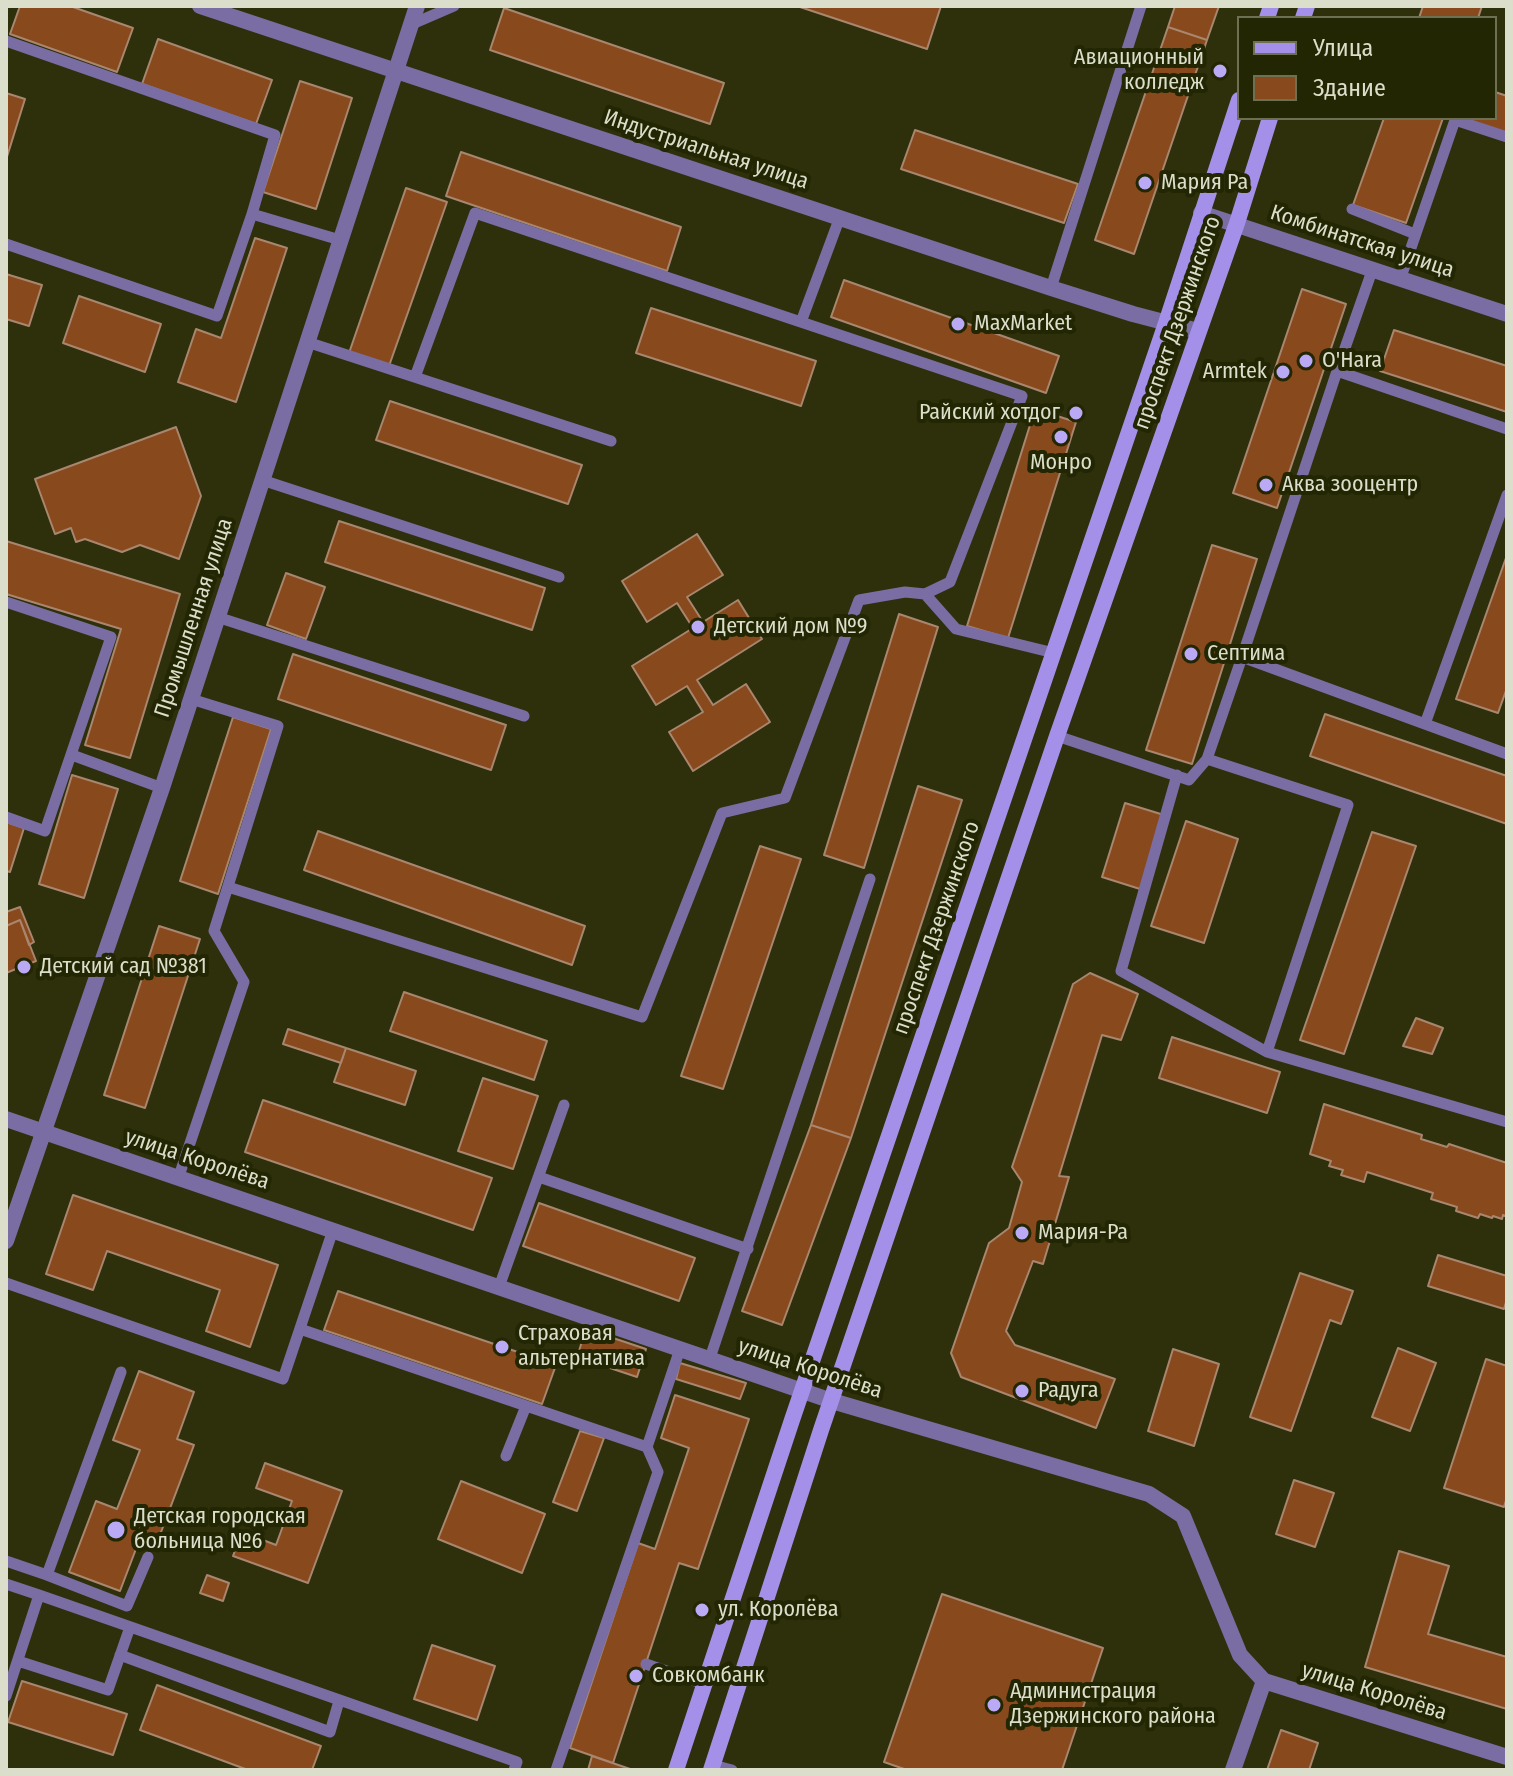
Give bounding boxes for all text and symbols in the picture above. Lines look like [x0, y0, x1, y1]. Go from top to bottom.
legend [1237, 16, 1497, 120]
text: Улица [1313, 34, 1373, 62]
place label: Авиационный колледж [1074, 45, 1204, 96]
marker: Авиационный колледж [1211, 62, 1229, 80]
text: Здание [1313, 74, 1386, 102]
street label: Индустриальная улица [600, 104, 812, 196]
place label: Мария Ра [1161, 170, 1248, 196]
marker: Мария Ра [1136, 174, 1154, 192]
street label: Комбинатская улица [1267, 200, 1457, 284]
street label: проспект Дзержинского [1129, 213, 1227, 433]
place label: MaxMarket [974, 311, 1072, 337]
marker: MaxMarket [949, 315, 967, 333]
place label: O'Hara [1322, 348, 1382, 374]
marker: O'Hara [1297, 352, 1315, 370]
place label: Armtek [1203, 359, 1267, 385]
marker: Armtek [1274, 363, 1292, 381]
place label: Райский хотдог [919, 400, 1060, 426]
marker: Райский хотдог [1067, 404, 1085, 422]
marker: Монро [1052, 428, 1070, 446]
place label: Монро [1030, 450, 1092, 476]
place label: Аква зооцентр [1282, 472, 1418, 498]
marker: Аква зооцентр [1257, 476, 1275, 494]
street label: Промышленная улица [149, 515, 239, 721]
place label: Детский дом №9 [714, 614, 867, 640]
marker: Детский дом №9 [689, 618, 707, 636]
place label: Септима [1207, 641, 1285, 667]
marker: Септима [1182, 645, 1200, 663]
street label: проспект Дзержинского [888, 818, 986, 1038]
place label: Детский сад №381 [40, 954, 207, 980]
marker: Детский сад №381 [15, 958, 33, 976]
street label: улица Королёва [122, 1124, 272, 1196]
place label: Мария-Ра [1038, 1220, 1128, 1246]
marker: Мария-Ра [1013, 1224, 1031, 1242]
place label: Страховая альтернатива [518, 1321, 645, 1372]
street label: улица Королёва [735, 1333, 885, 1405]
marker: Страховая альтернатива [493, 1338, 511, 1356]
place label: Радуга [1038, 1378, 1099, 1404]
marker: Радуга [1013, 1382, 1031, 1400]
place label: Детская городская больница №6 [134, 1504, 306, 1556]
marker: Детская городская больница №6 [105, 1519, 127, 1541]
place label: ул. Королёва [718, 1597, 839, 1623]
marker: ул. Королёва [693, 1601, 711, 1619]
street label: улица Королёва [1298, 1657, 1450, 1727]
place label: Совкомбанк [652, 1663, 764, 1689]
marker: Совкомбанк [627, 1667, 645, 1685]
place label: Администрация Дзержинского района [1010, 1679, 1216, 1730]
marker: Администрация Дзержинского района [985, 1696, 1003, 1714]

